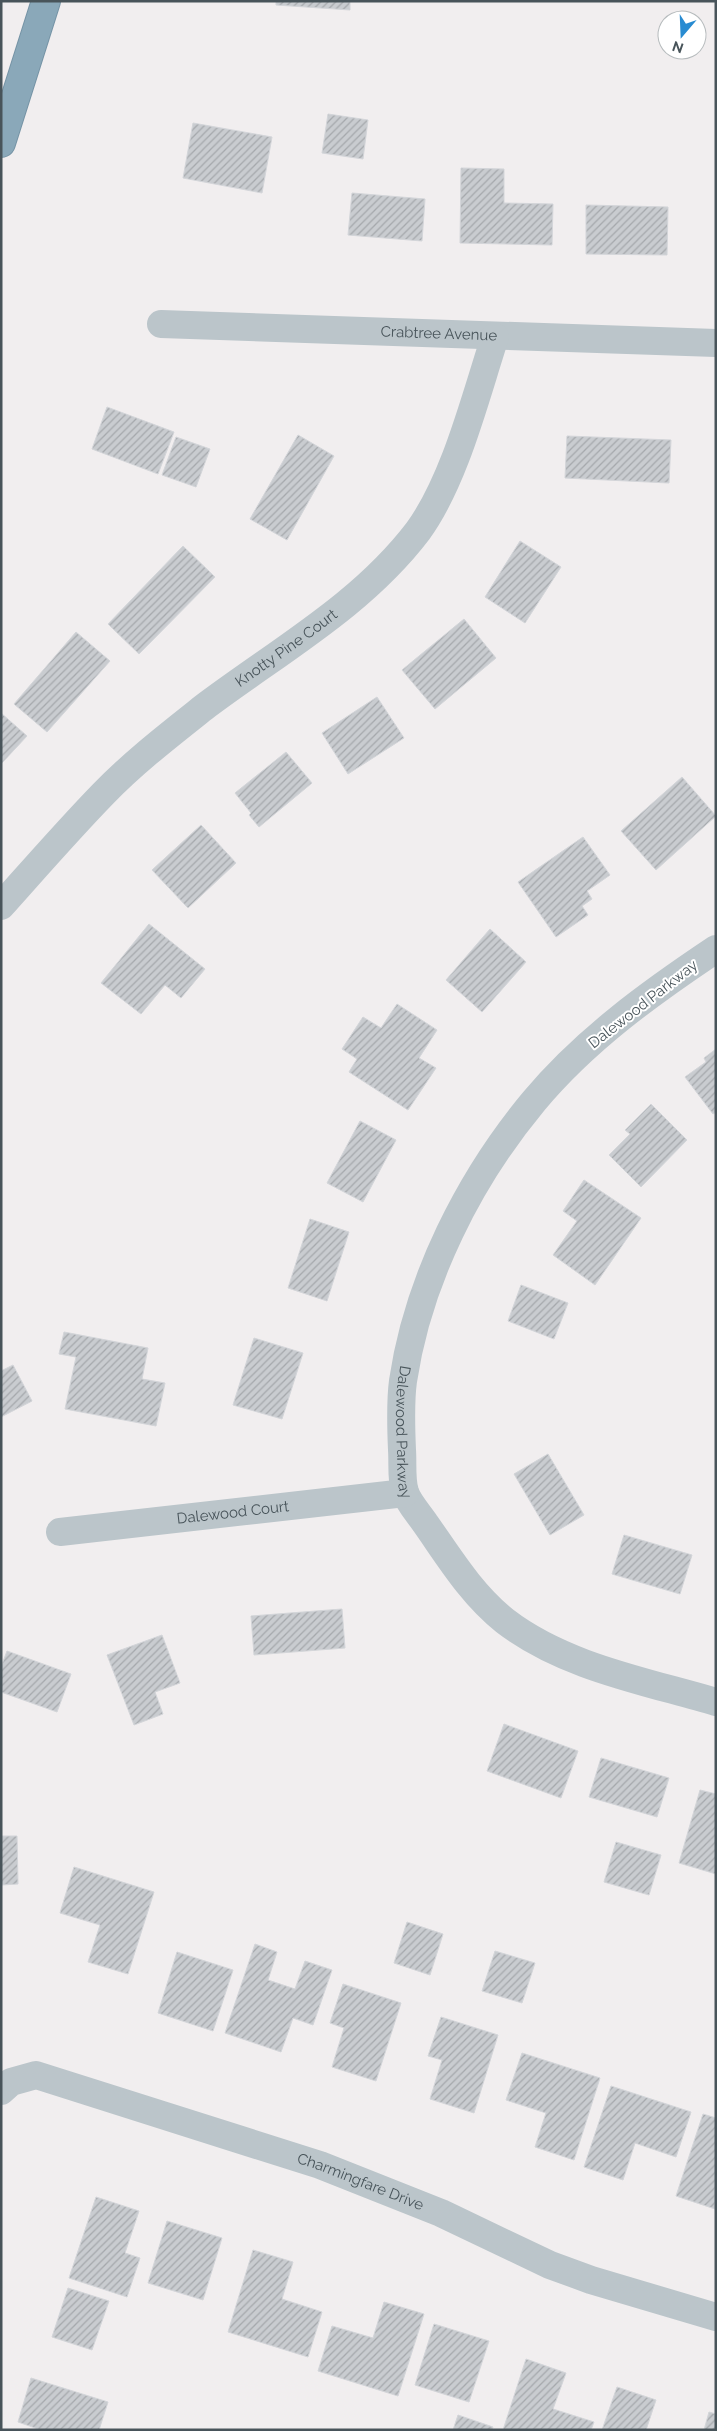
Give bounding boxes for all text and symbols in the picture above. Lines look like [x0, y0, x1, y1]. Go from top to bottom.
north arrow [657, 10, 707, 60]
text: N [670, 38, 685, 57]
street label: Crabtree Avenue [380, 323, 498, 345]
street label: Knotty Pine Court [232, 605, 341, 691]
street label: Dalewood Parkway [585, 956, 701, 1052]
street label: Dalewood Parkway [392, 1364, 416, 1501]
street label: Dalewood Court [176, 1497, 290, 1528]
street label: Charmingfare Drive [295, 2149, 426, 2214]

